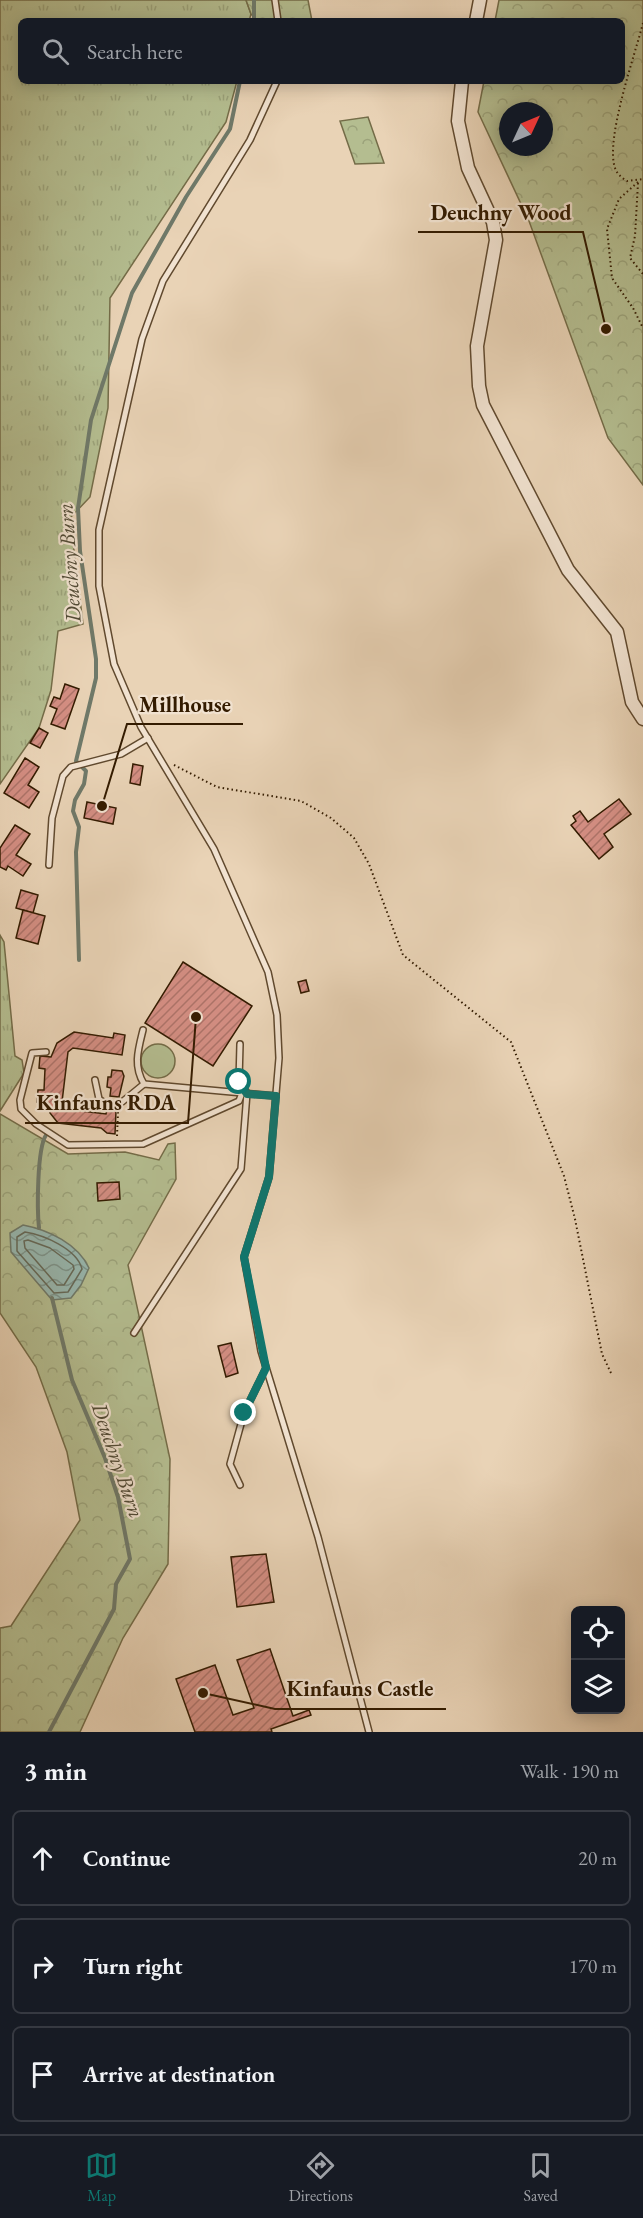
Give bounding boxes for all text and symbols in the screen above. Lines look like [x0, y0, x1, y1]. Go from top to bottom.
search box [18, 18, 625, 84]
icon: search [39, 35, 72, 68]
text: Search here [87, 37, 182, 66]
north arrow [499, 102, 553, 156]
callout: Deuchny Wood [418, 192, 583, 232]
text: Deuchny Wood [430, 198, 572, 227]
water label: Deuchny Burn [50, 502, 88, 625]
callout: Millhouse [127, 684, 243, 724]
text: Millhouse [139, 690, 231, 719]
route start [225, 1068, 251, 1094]
callout: Kinfauns RDA [25, 1083, 188, 1123]
text: Kinfauns RDA [36, 1088, 176, 1117]
water label: Deuchny Burn [84, 1398, 151, 1521]
route end [230, 1399, 256, 1425]
map controls [571, 1606, 625, 1714]
button: locate [571, 1606, 625, 1660]
button: layers [571, 1660, 625, 1714]
callout: Kinfauns Castle [275, 1669, 446, 1709]
text: Kinfauns Castle [287, 1674, 433, 1703]
text: 3 min [24, 1754, 87, 1788]
text: Walk · 190 m [520, 1758, 619, 1784]
icon: ahead [26, 1842, 59, 1875]
text: Continue [83, 1844, 170, 1873]
text: 20 m [578, 1845, 617, 1871]
icon: right [26, 1950, 59, 1983]
text: Turn right [83, 1952, 182, 1981]
text: 170 m [569, 1953, 617, 1979]
icon: arrive [26, 2058, 59, 2091]
text: Arrive at destination [83, 2060, 275, 2089]
tab: Map [85, 2149, 118, 2206]
tab: Directions [289, 2149, 353, 2206]
tab: Saved [523, 2149, 558, 2206]

